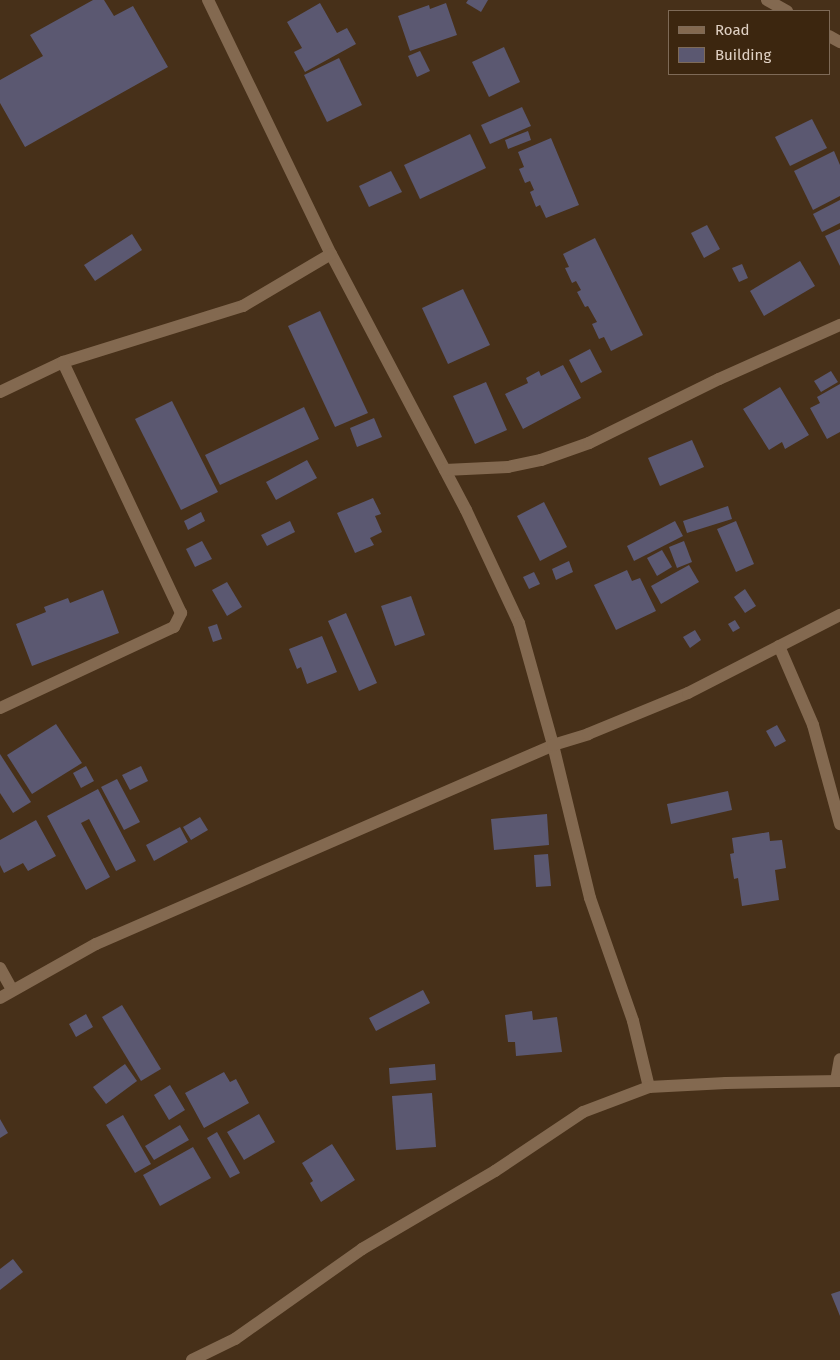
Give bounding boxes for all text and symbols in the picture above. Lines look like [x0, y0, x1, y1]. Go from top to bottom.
legend [668, 10, 830, 75]
text: Road [715, 21, 750, 39]
text: Building [715, 46, 771, 64]

